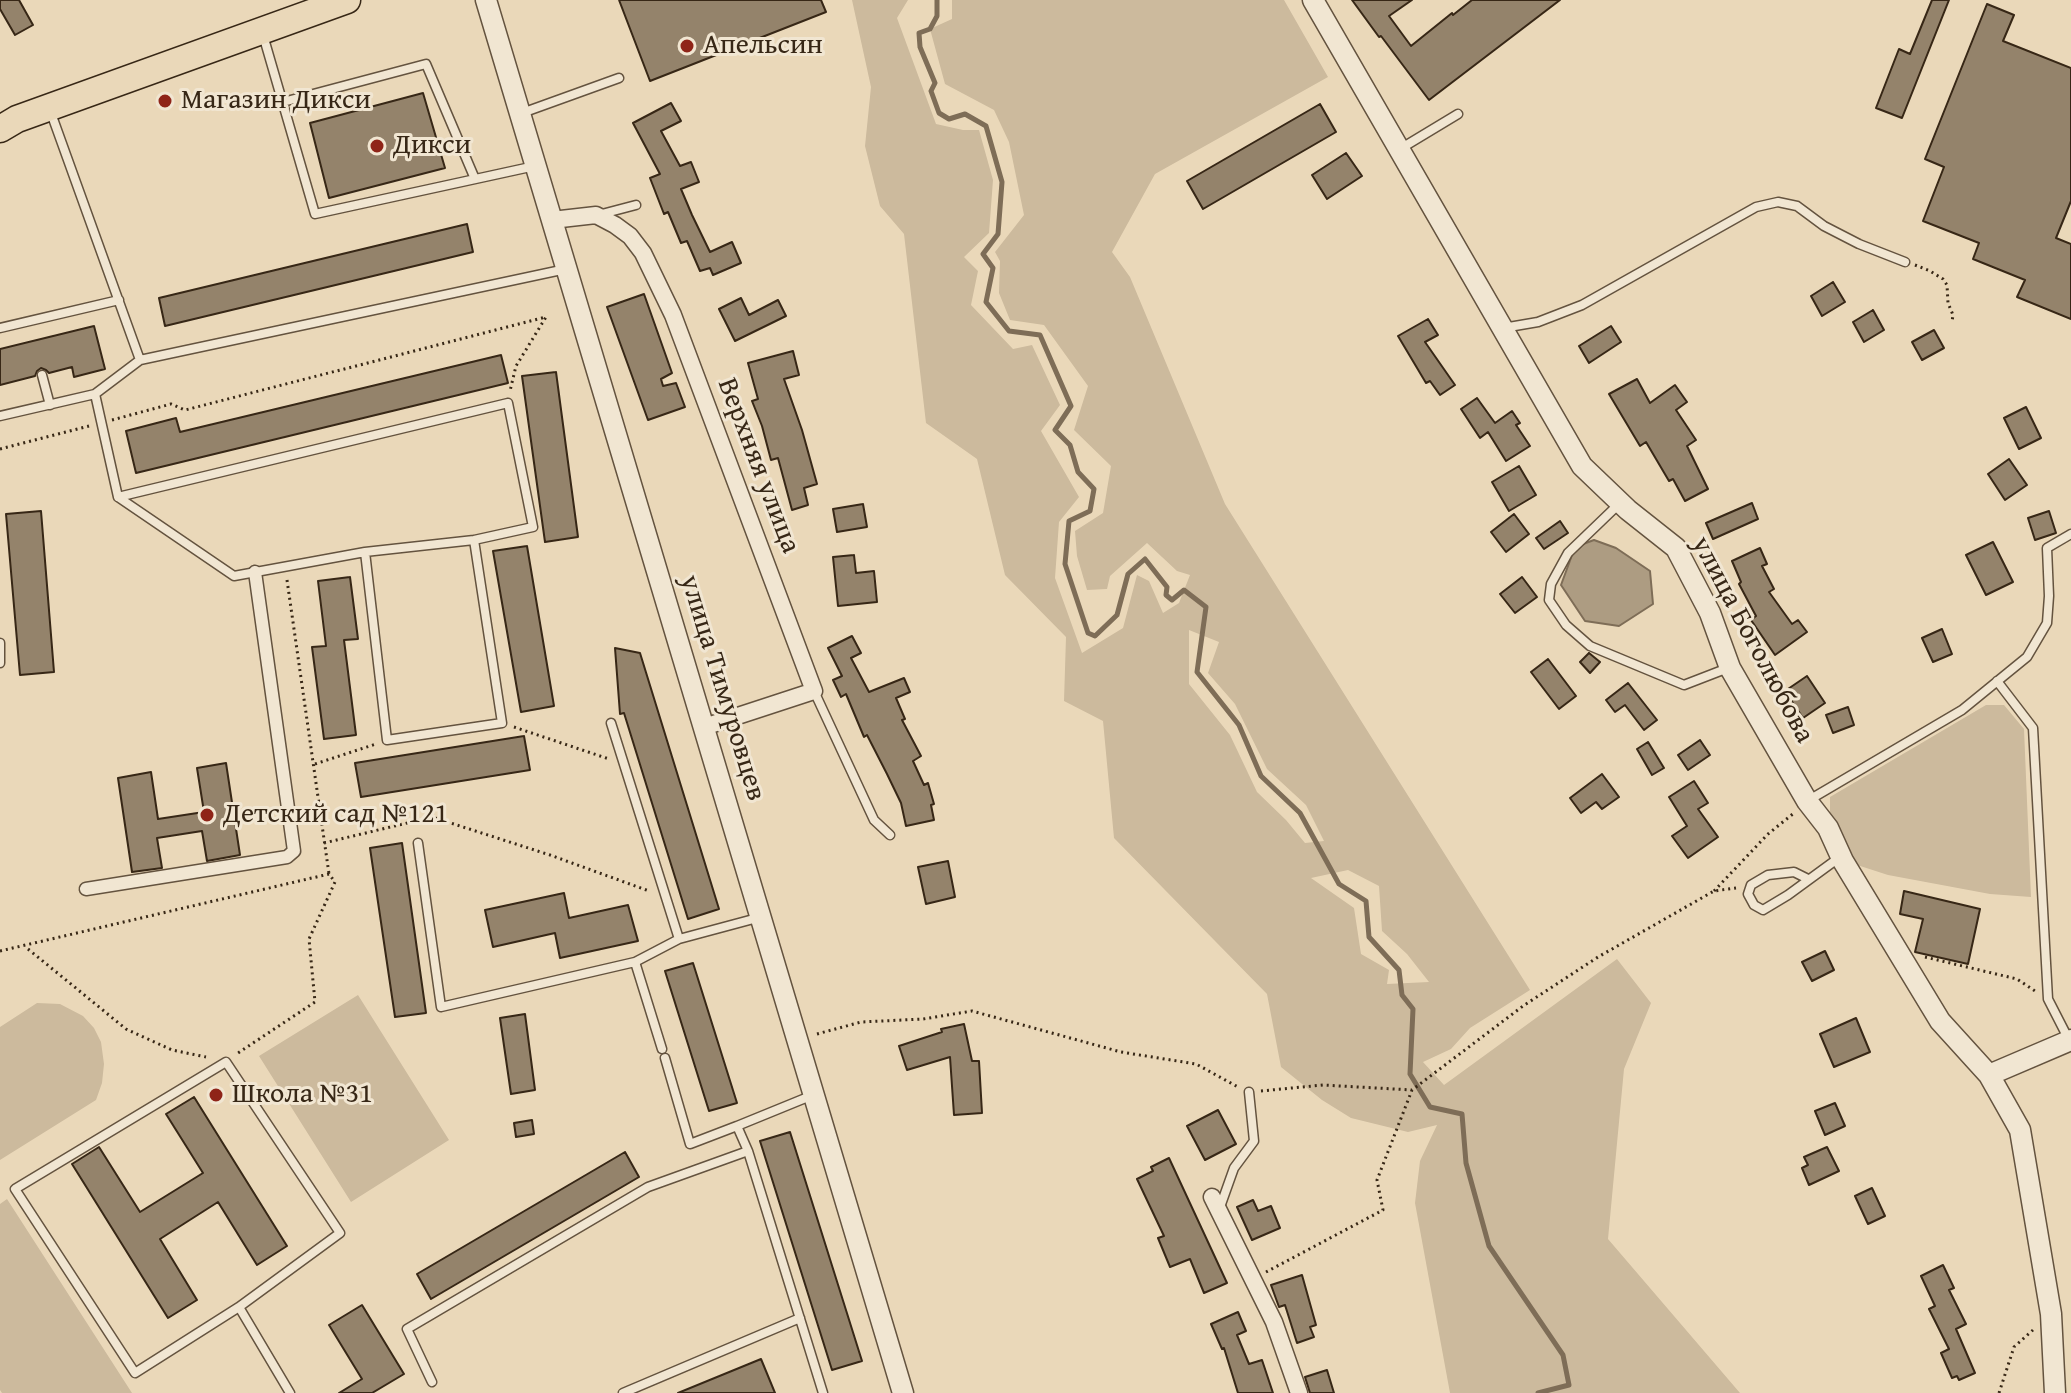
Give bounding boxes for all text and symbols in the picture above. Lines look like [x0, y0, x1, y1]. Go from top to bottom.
place label: Апельсин [703, 29, 823, 63]
marker: Апельсин [678, 37, 696, 55]
place label: Магазин Дикси [181, 84, 371, 118]
marker: Магазин Дикси [156, 92, 174, 110]
place label: Дикси [393, 129, 471, 163]
marker: Дикси [368, 137, 386, 155]
street label: Верхняя улица [709, 374, 807, 558]
street label: улица Боголюбова [1683, 531, 1821, 749]
street label: улица Тимуровцев [672, 571, 772, 805]
place label: Детский сад №121 [223, 798, 448, 832]
marker: Детский сад №121 [198, 806, 216, 824]
place label: Школа №31 [232, 1078, 373, 1112]
marker: Школа №31 [207, 1086, 225, 1104]

